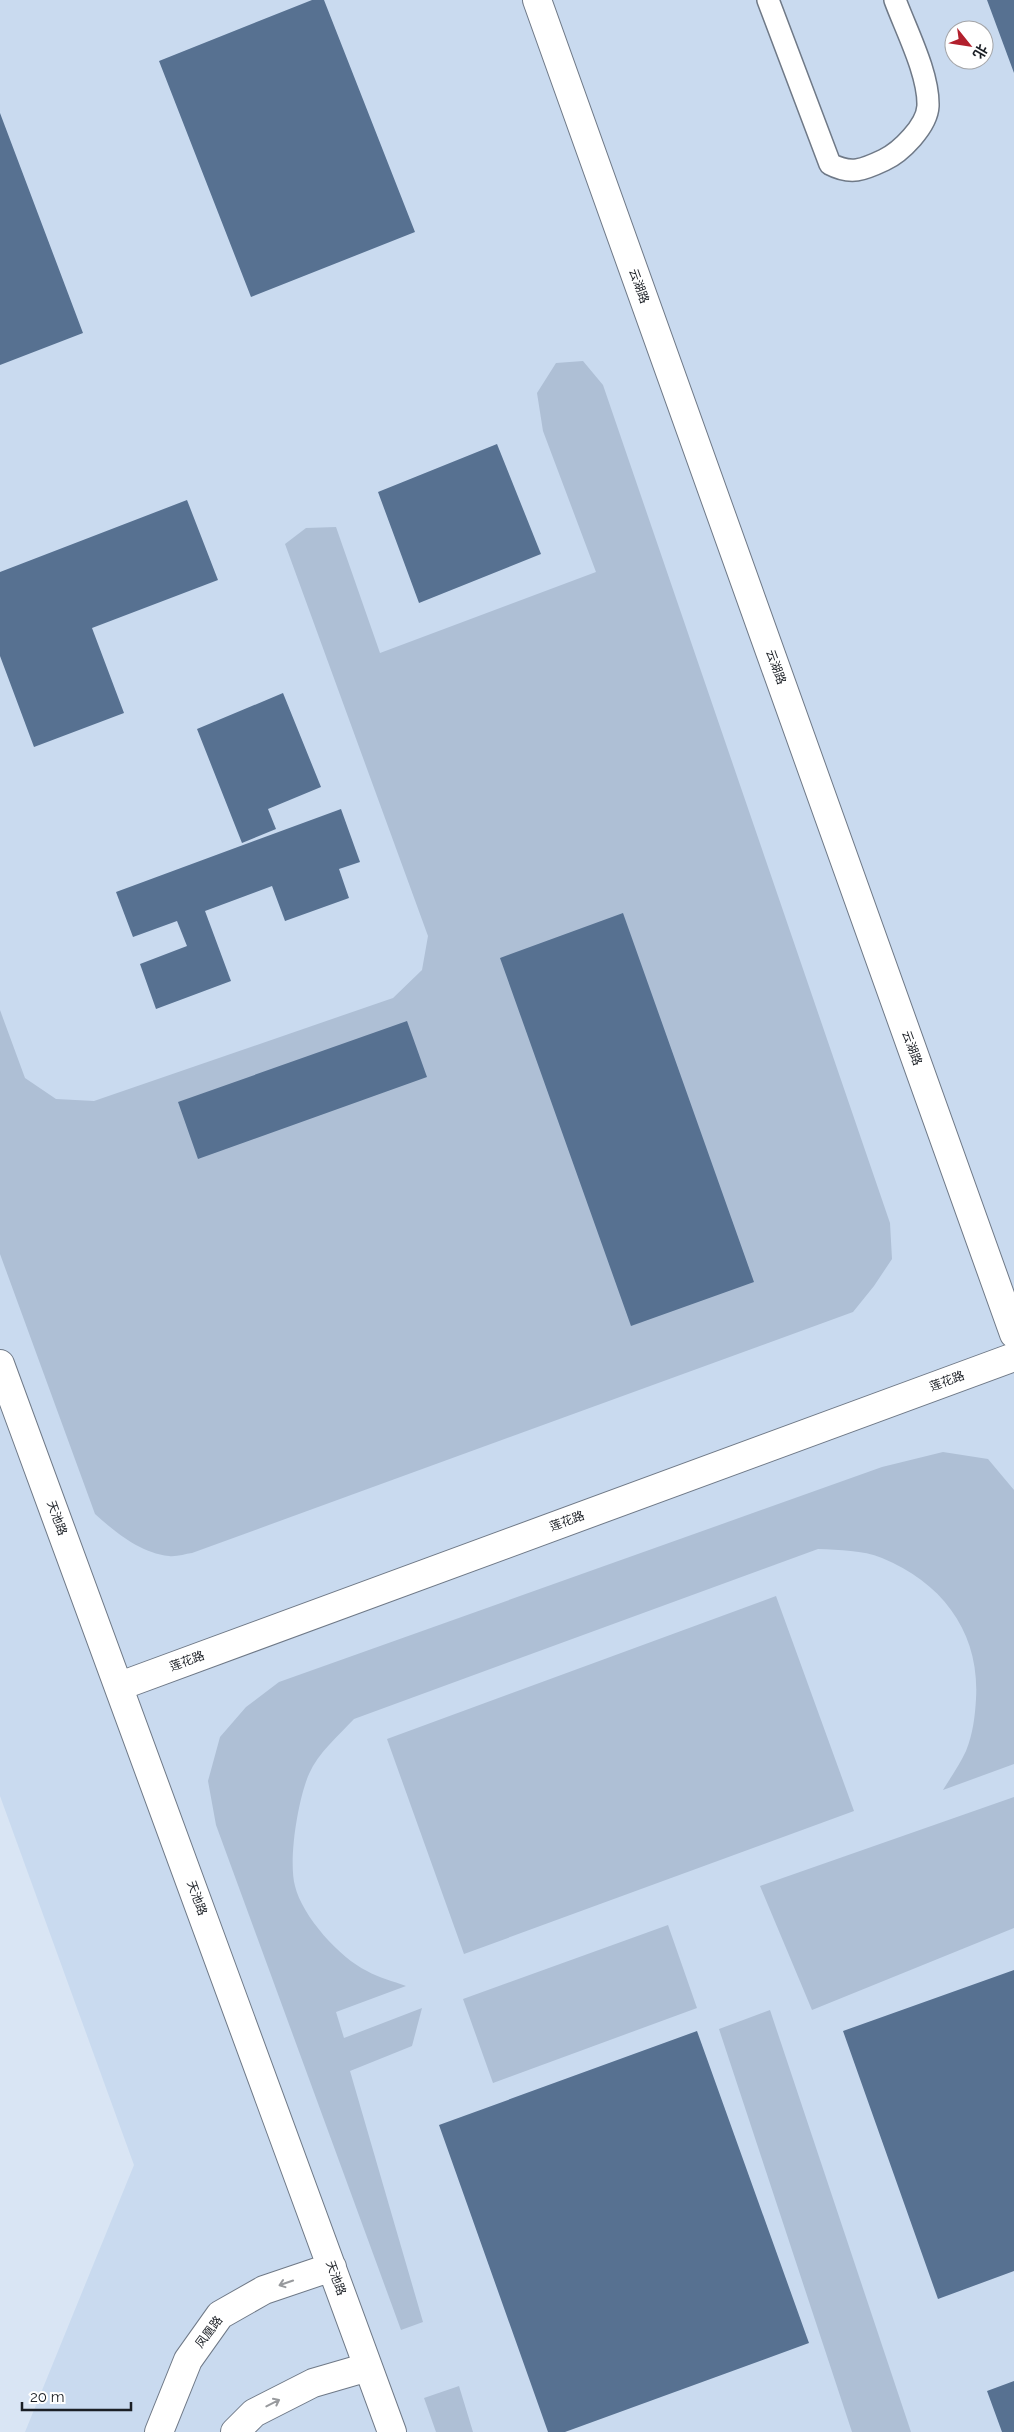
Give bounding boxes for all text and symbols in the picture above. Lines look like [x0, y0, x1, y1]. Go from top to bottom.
north arrow [944, 20, 994, 70]
text: 北 [970, 41, 991, 62]
street label: 云湖路 [626, 267, 652, 305]
street label: 云湖路 [763, 648, 789, 686]
street label: 云湖路 [899, 1029, 925, 1067]
street label: 莲花路 [928, 1368, 966, 1394]
street label: 天池路 [44, 1499, 70, 1537]
street label: 莲花路 [548, 1508, 586, 1534]
street label: 莲花路 [168, 1648, 206, 1674]
street label: 天池路 [184, 1879, 210, 1917]
street label: 天池路 [323, 2259, 349, 2297]
one-way arrow [278, 2279, 294, 2288]
street label: 凤凰路 [193, 2313, 225, 2351]
scale bar [22, 2380, 131, 2412]
text: 20 m [30, 2388, 65, 2406]
one-way arrow [266, 2398, 281, 2408]

